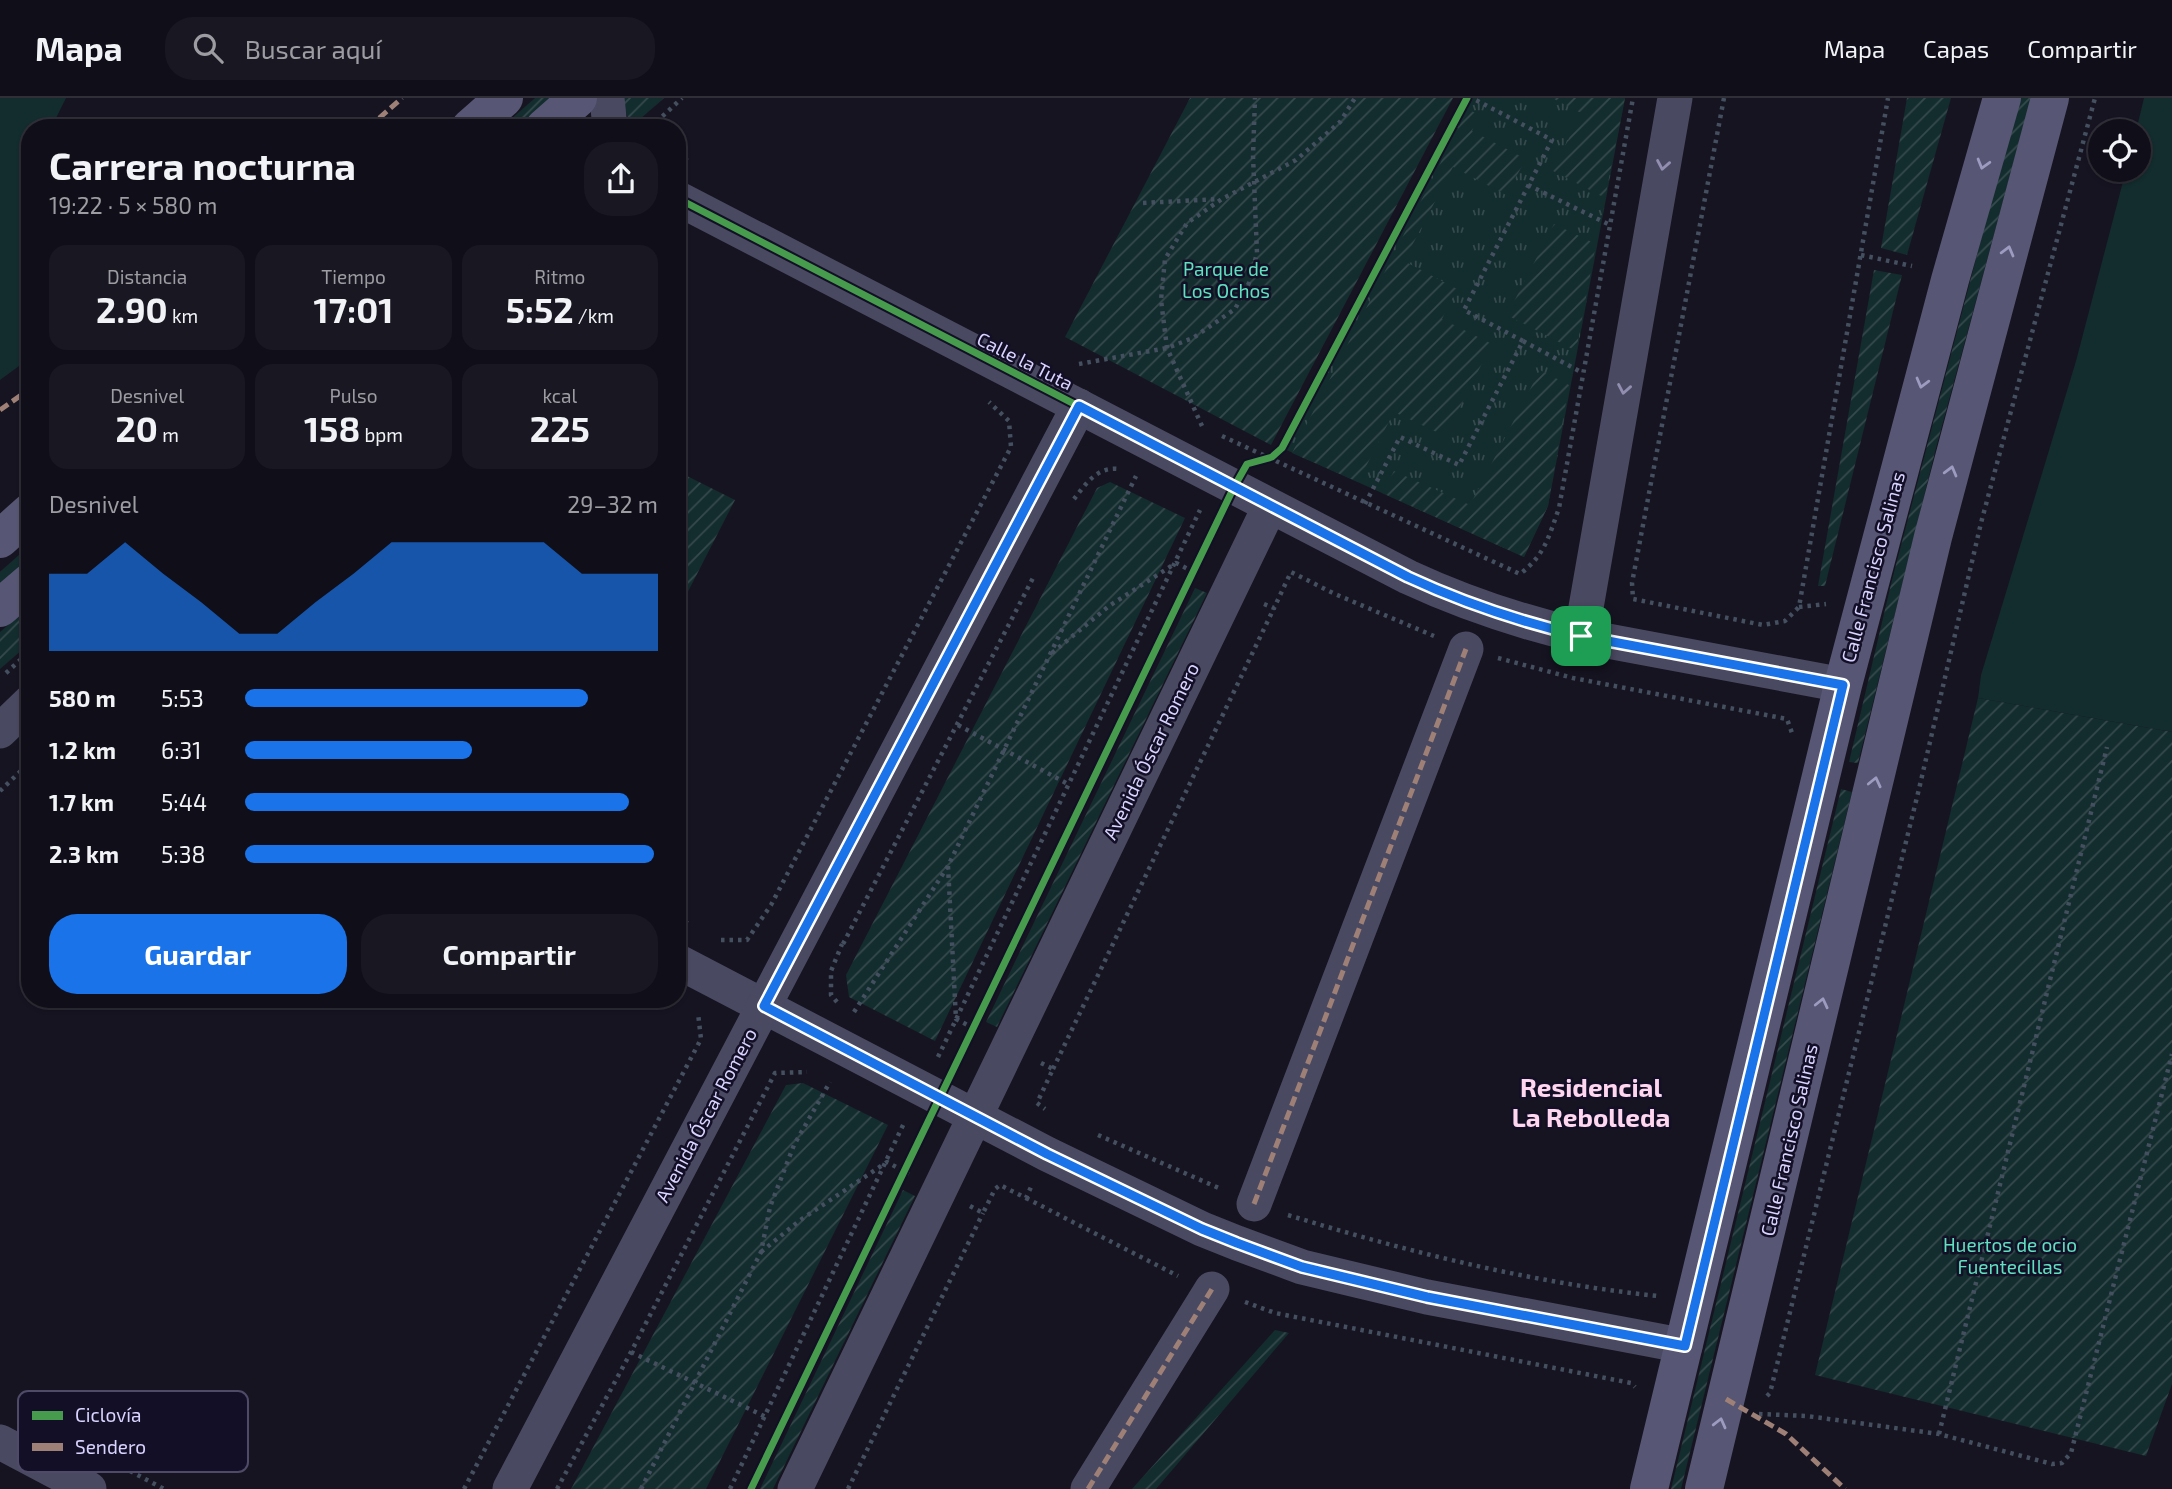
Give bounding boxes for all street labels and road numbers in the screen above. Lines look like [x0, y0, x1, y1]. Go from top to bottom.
street label: Calle la Tuta [973, 327, 1077, 395]
street label: Calle Francisco Salinas [1836, 469, 1909, 665]
street label: Avenida Óscar Romero [1098, 659, 1203, 843]
street label: Avenida Óscar Romero [650, 1024, 761, 1206]
street label: Calle Francisco Salinas [1755, 1042, 1822, 1238]

